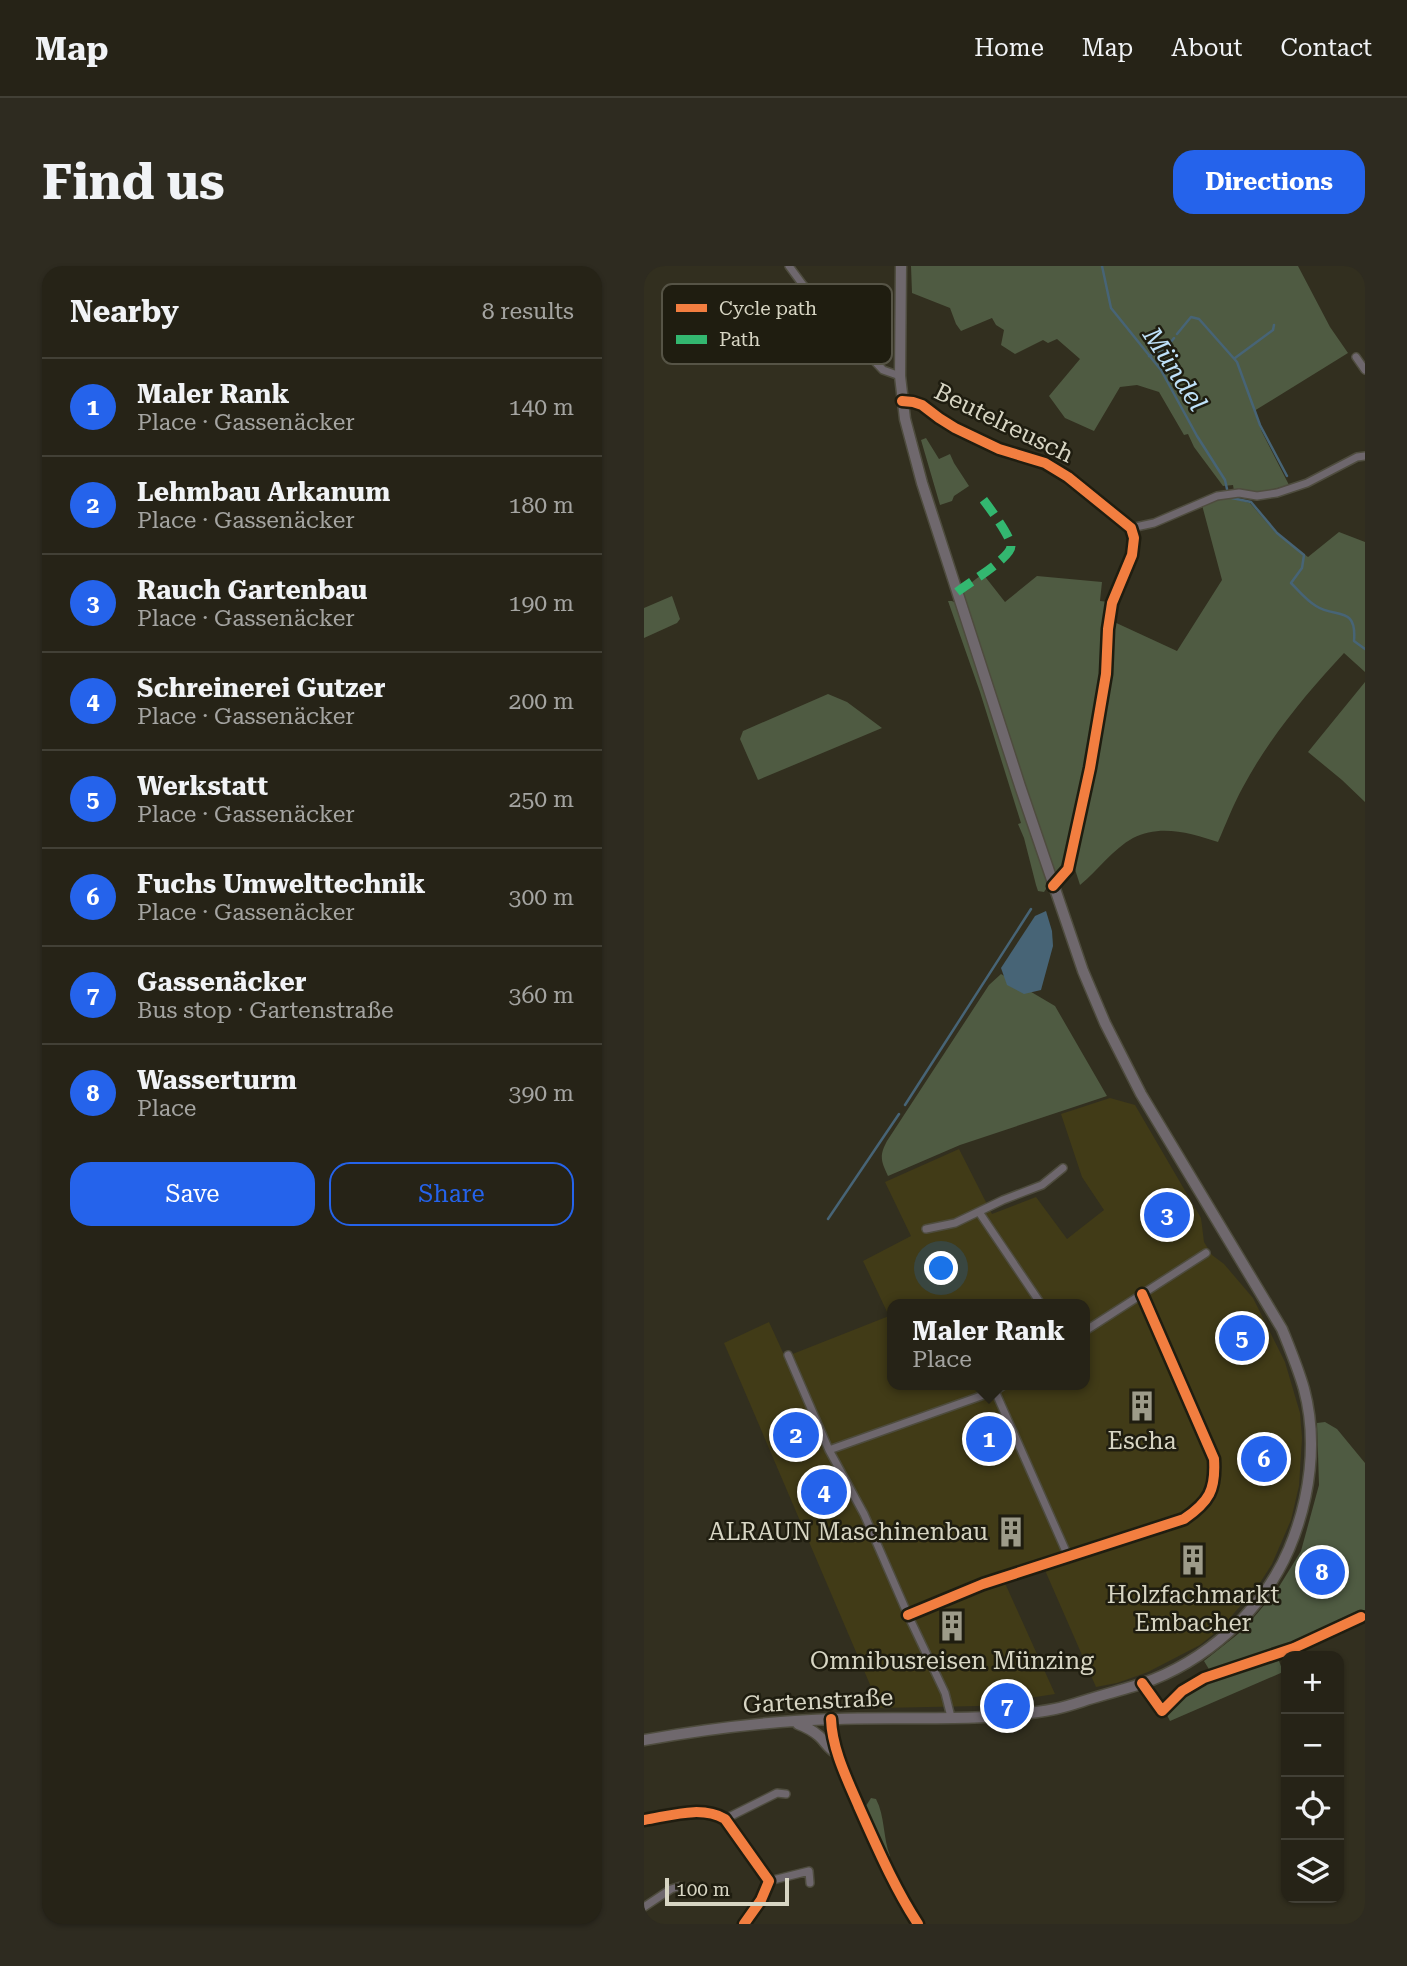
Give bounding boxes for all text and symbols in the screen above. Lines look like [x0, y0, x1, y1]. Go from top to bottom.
text: Map [35, 29, 109, 68]
text: Home [974, 34, 1044, 62]
text: Map [1082, 34, 1133, 62]
text: About [1171, 34, 1242, 62]
text: Contact [1280, 34, 1372, 62]
button: Directions [1173, 150, 1365, 214]
text: Find us [42, 154, 225, 211]
legend [662, 284, 892, 364]
text: Nearby [70, 294, 179, 329]
text: Cycle path [719, 297, 817, 320]
text: 8 results [482, 298, 574, 325]
water label: Mündel [1136, 321, 1213, 416]
text: Path [719, 328, 760, 351]
street label: Beutelreusch [930, 377, 1078, 469]
text: Maler Rank [137, 379, 289, 409]
text: 1 [87, 394, 99, 421]
text: 140 m [509, 394, 574, 421]
text: Place · Gassenäcker [137, 409, 355, 436]
text: Lehmbau Arkanum [137, 477, 390, 507]
text: 2 [87, 492, 99, 519]
text: 180 m [509, 492, 574, 519]
text: Place · Gassenäcker [137, 507, 355, 534]
text: Rauch Gartenbau [137, 575, 367, 605]
text: 3 [87, 590, 99, 617]
text: 190 m [509, 590, 574, 617]
text: Place · Gassenäcker [137, 605, 355, 632]
text: Schreinerei Gutzer [137, 673, 385, 703]
text: 4 [87, 688, 99, 715]
text: 200 m [509, 688, 574, 715]
text: Place · Gassenäcker [137, 703, 355, 730]
text: Werkstatt [137, 771, 268, 801]
text: 5 [87, 786, 99, 813]
text: 250 m [509, 786, 574, 813]
text: Place · Gassenäcker [137, 801, 355, 828]
text: Fuchs Umwelttechnik [137, 869, 425, 899]
text: 6 [87, 884, 99, 911]
text: 300 m [509, 884, 574, 911]
text: Place · Gassenäcker [137, 899, 355, 926]
text: Gassenäcker [137, 967, 307, 997]
text: 7 [87, 982, 99, 1009]
text: 360 m [509, 982, 574, 1009]
text: Bus stop · Gartenstraße [137, 997, 394, 1024]
text: Wasserturm [137, 1065, 297, 1095]
text: 8 [87, 1080, 99, 1107]
text: 390 m [509, 1080, 574, 1107]
text: Place [137, 1095, 196, 1122]
button: Save [70, 1162, 315, 1226]
button: Share [329, 1162, 574, 1226]
pin: 3 [1144, 1189, 1190, 1241]
your location [924, 1251, 958, 1285]
popup [887, 1299, 1090, 1390]
pin: 5 [1219, 1312, 1265, 1364]
text: Maler Rank [912, 1316, 1065, 1346]
text: Place [912, 1346, 972, 1373]
building icon: Escha [1125, 1389, 1159, 1423]
pin: 2 [773, 1409, 819, 1461]
pin: 1 [966, 1413, 1012, 1465]
place label: Escha [1108, 1427, 1176, 1455]
pin: 6 [1241, 1433, 1287, 1485]
pin: 4 [801, 1466, 847, 1518]
building icon: ALRAUN Maschinenbau [994, 1515, 1028, 1549]
place label: ALRAUN Maschinenbau [709, 1518, 988, 1546]
building icon: Holzfachmarkt Embacher [1176, 1543, 1210, 1577]
pin: 8 [1299, 1546, 1345, 1598]
place label: Holzfachmarkt Embacher [1107, 1581, 1279, 1637]
building icon: Omnibusreisen Münzing [935, 1609, 969, 1643]
place label: Omnibusreisen Münzing [810, 1647, 1094, 1675]
map controls [1281, 1651, 1344, 1903]
button: + [1281, 1651, 1344, 1714]
pin: 7 [984, 1680, 1030, 1732]
street label: Gartenstraße [742, 1683, 894, 1719]
button: − [1281, 1714, 1344, 1777]
button: locate [1281, 1777, 1344, 1840]
button: layers [1281, 1840, 1344, 1903]
scale bar [665, 1875, 789, 1907]
text: 100 m [676, 1878, 730, 1901]

